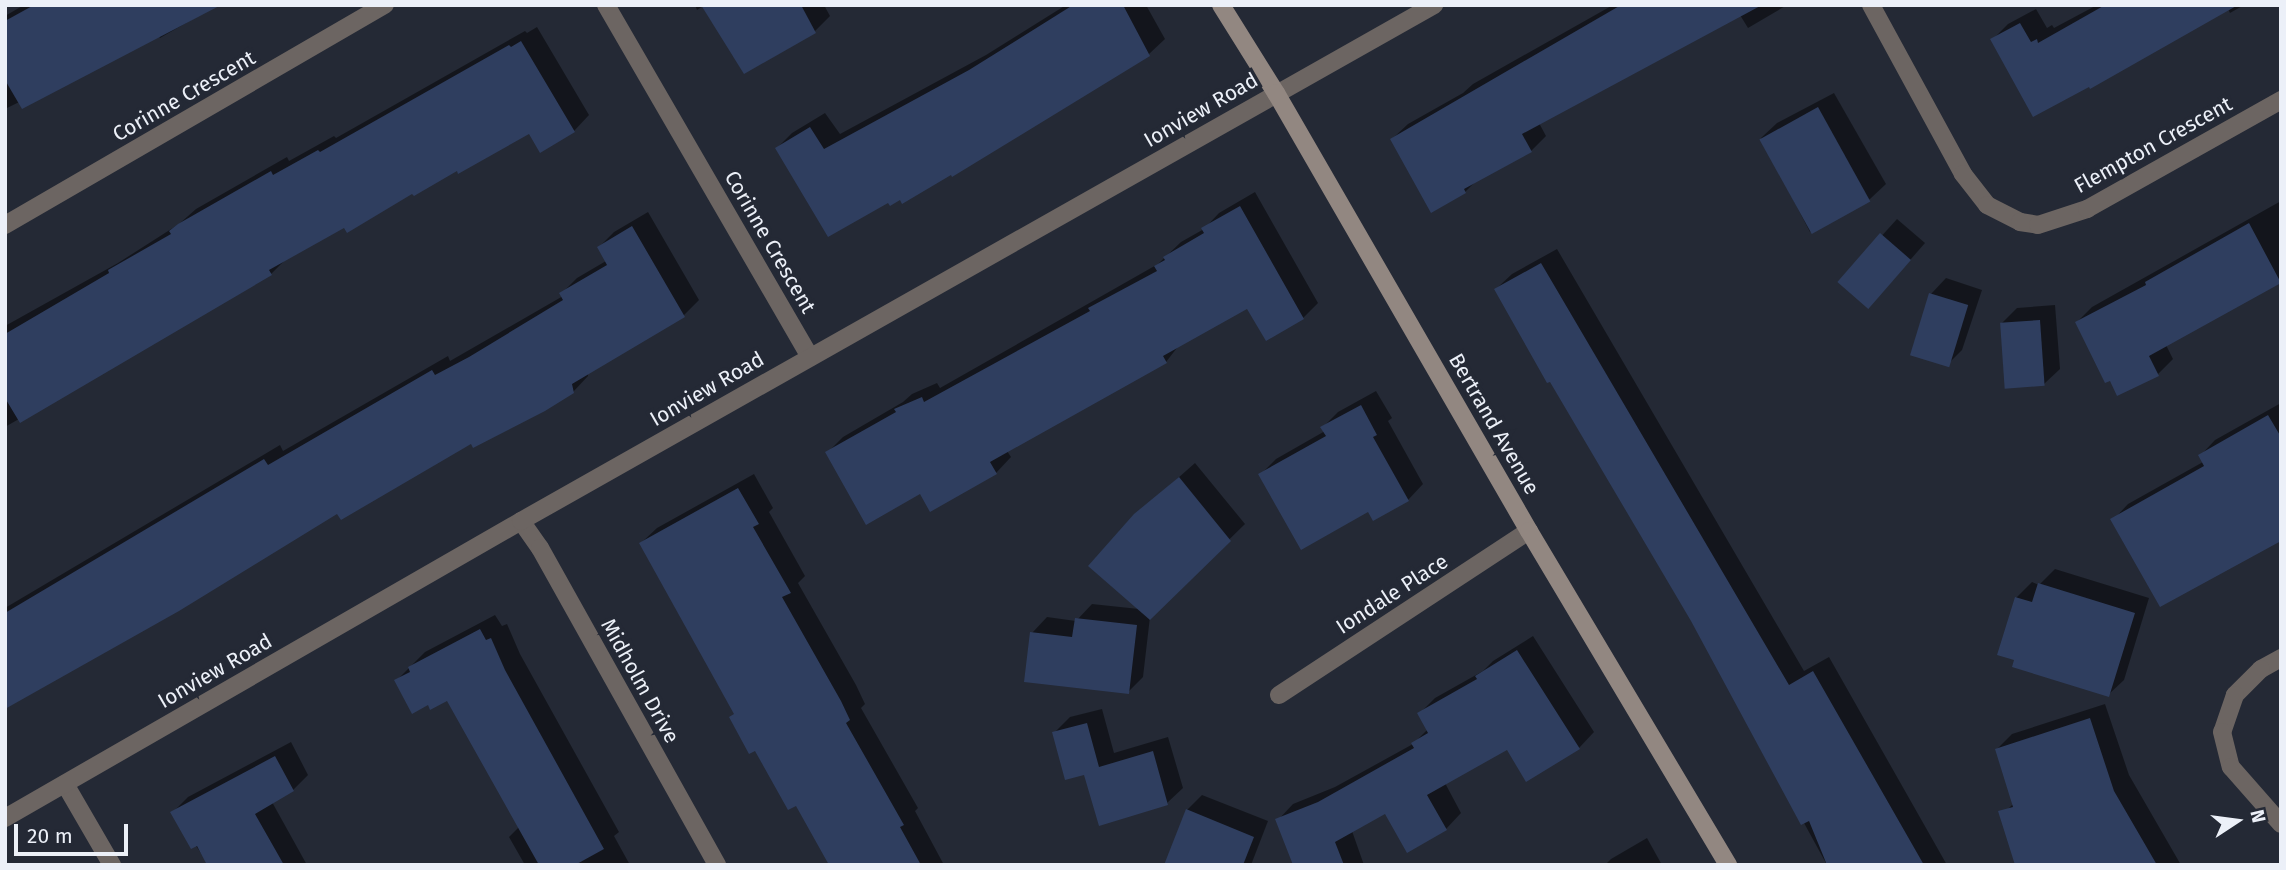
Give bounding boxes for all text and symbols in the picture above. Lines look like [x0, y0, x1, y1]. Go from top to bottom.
street label: Corinne Crescent [108, 45, 260, 147]
street label: Ionview Road [1140, 67, 1262, 153]
street label: Flempton Crescent [2070, 91, 2236, 199]
street label: Corinne Crescent [719, 166, 821, 318]
street label: Ionview Road [646, 346, 768, 432]
street label: Bertrand Avenue [1443, 349, 1545, 499]
street label: Iondale Place [1331, 549, 1453, 639]
street label: Midholm Drive [595, 614, 685, 748]
street label: Ionview Road [154, 628, 276, 714]
north arrow [2202, 786, 2272, 856]
text: N [2245, 807, 2271, 825]
scale bar [18, 810, 131, 854]
text: 20 m [27, 823, 73, 849]

